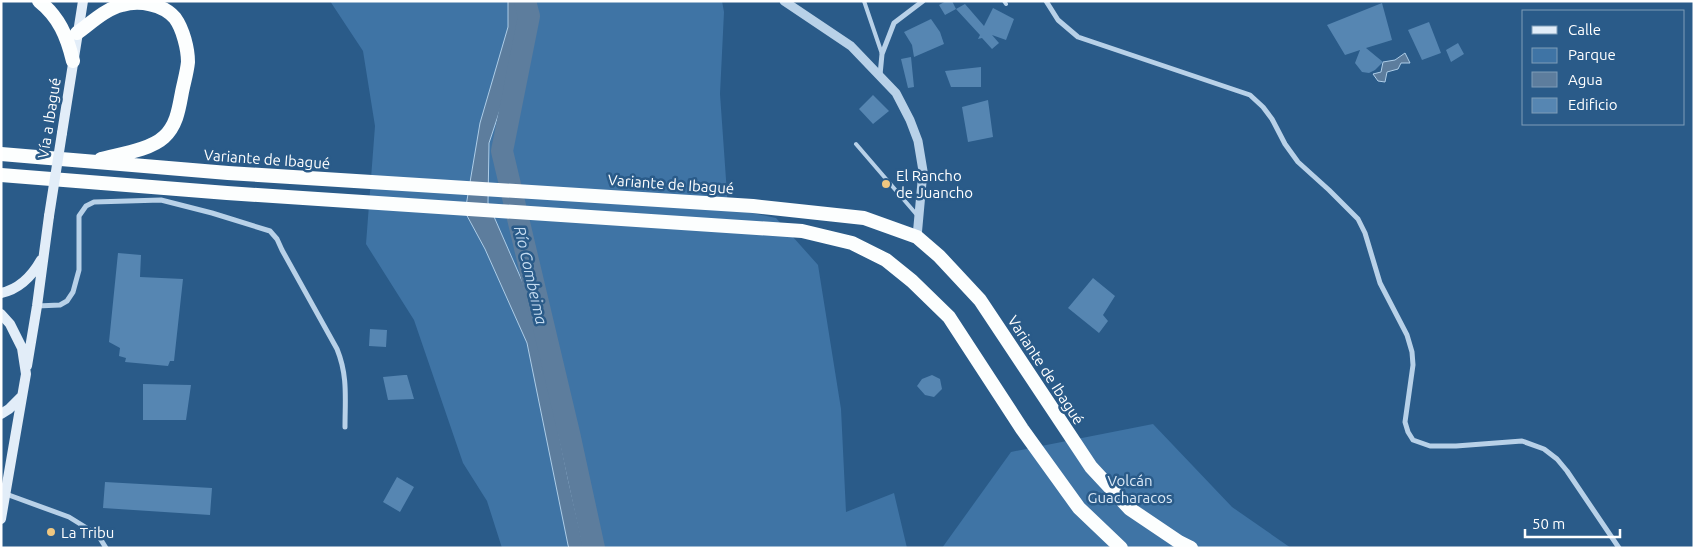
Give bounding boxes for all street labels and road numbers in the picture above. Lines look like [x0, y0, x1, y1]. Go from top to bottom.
street label: Vía a Ibagué [34, 76, 64, 160]
street label: Variante de Ibagué [203, 146, 331, 172]
street label: Variante de Ibagué [607, 171, 735, 197]
street label: Variante de Ibagué [1004, 312, 1088, 428]

